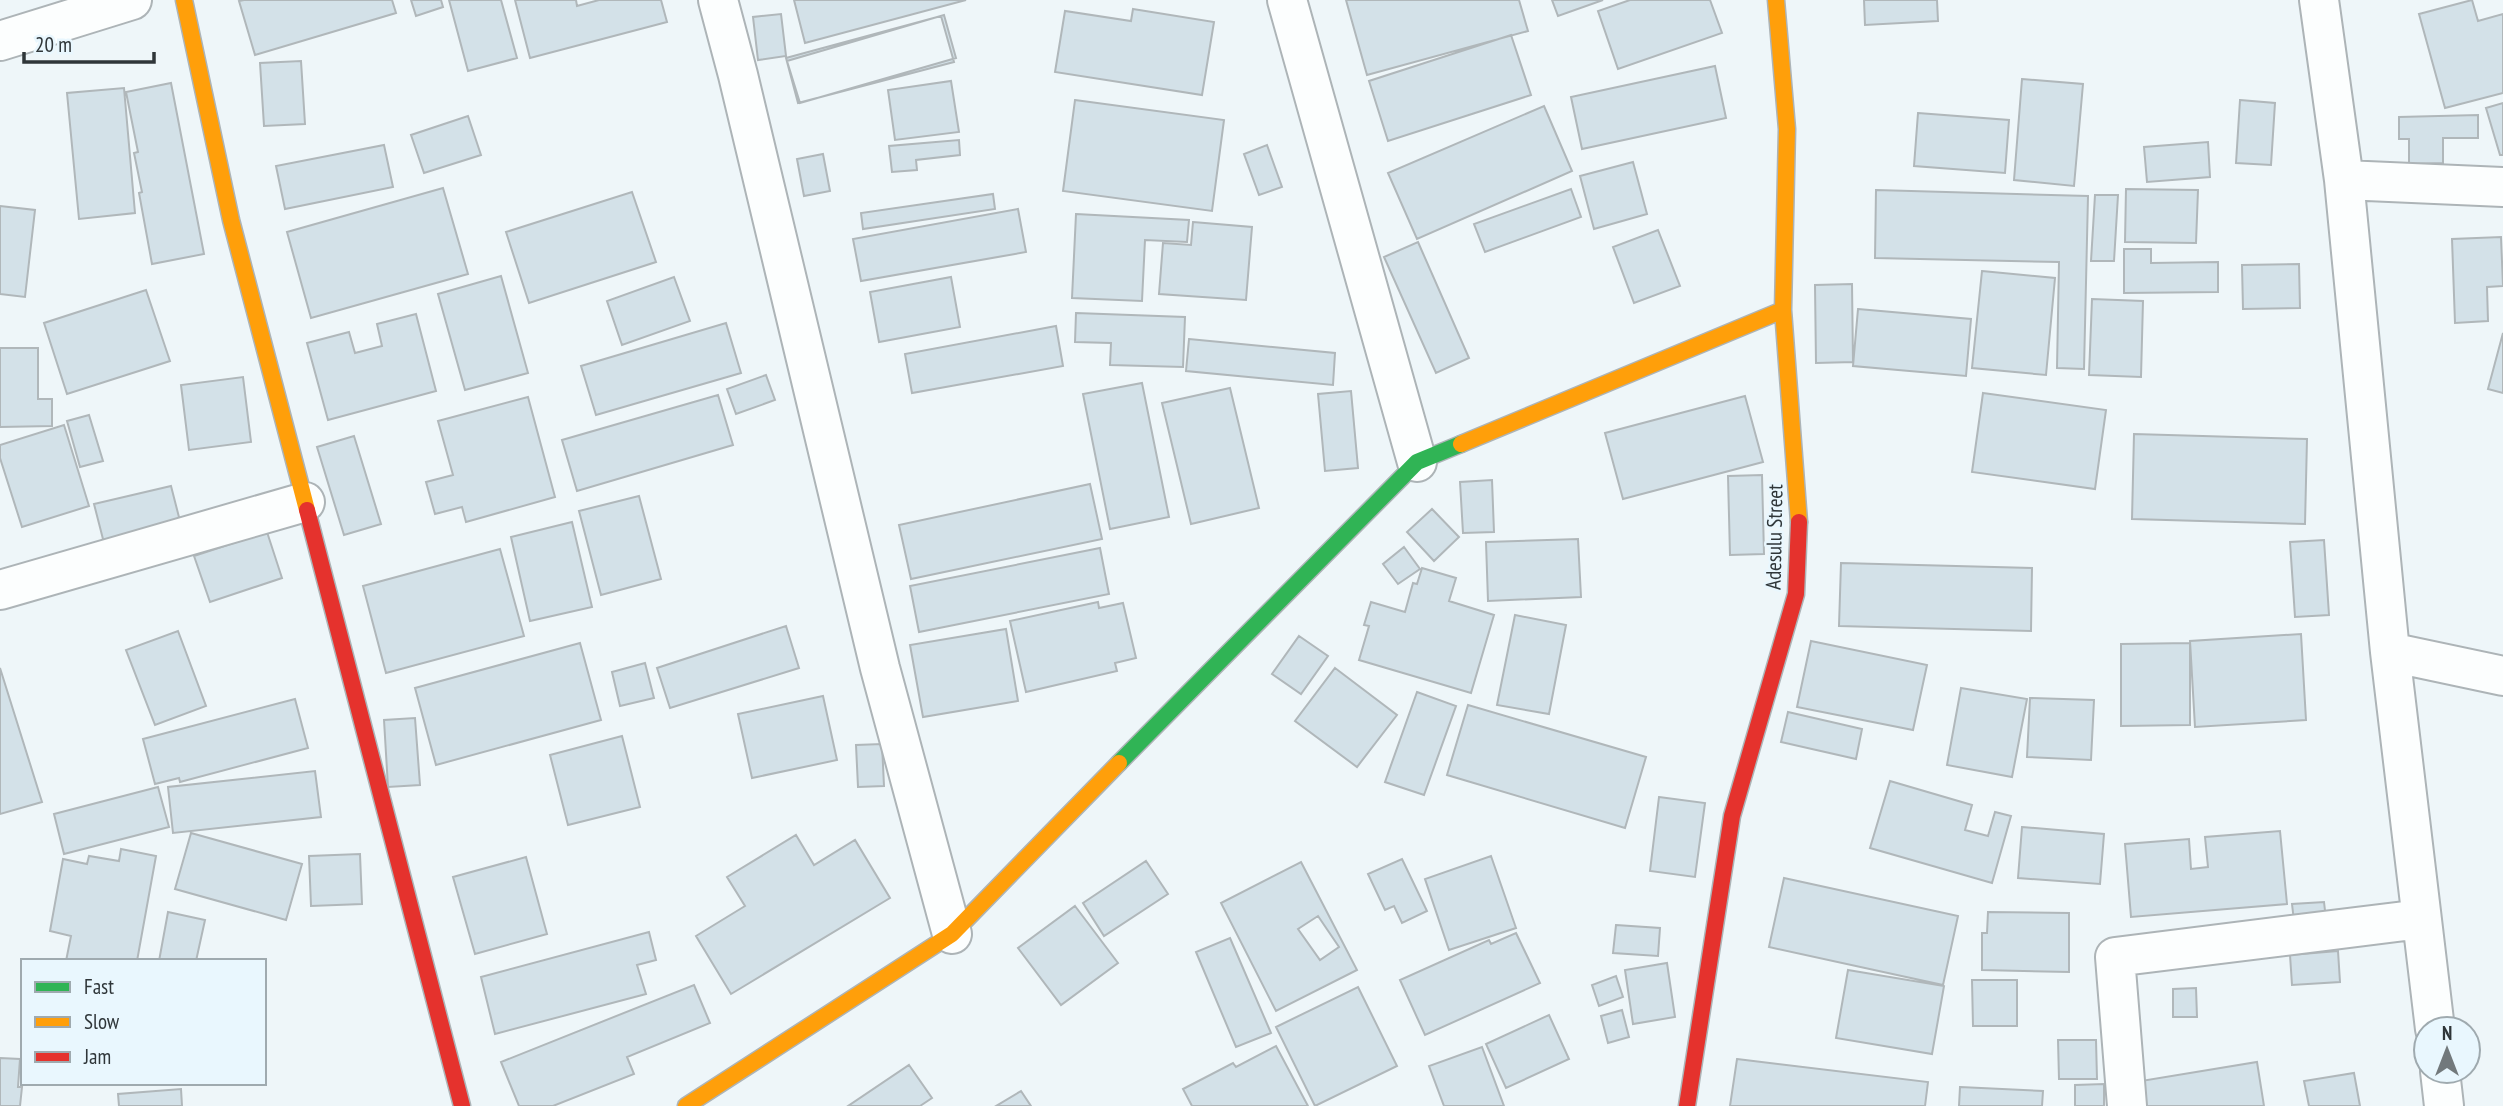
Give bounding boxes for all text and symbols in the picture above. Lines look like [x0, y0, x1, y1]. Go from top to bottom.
scale bar [24, 21, 154, 65]
text: 20 m [35, 31, 72, 58]
street label: Adesulu Street [1760, 484, 1788, 590]
legend [21, 959, 266, 1085]
text: Fast [84, 973, 114, 1000]
text: Slow [84, 1008, 120, 1035]
north arrow [2412, 1015, 2482, 1085]
text: N [2442, 1021, 2452, 1045]
text: Jam [83, 1043, 111, 1070]

